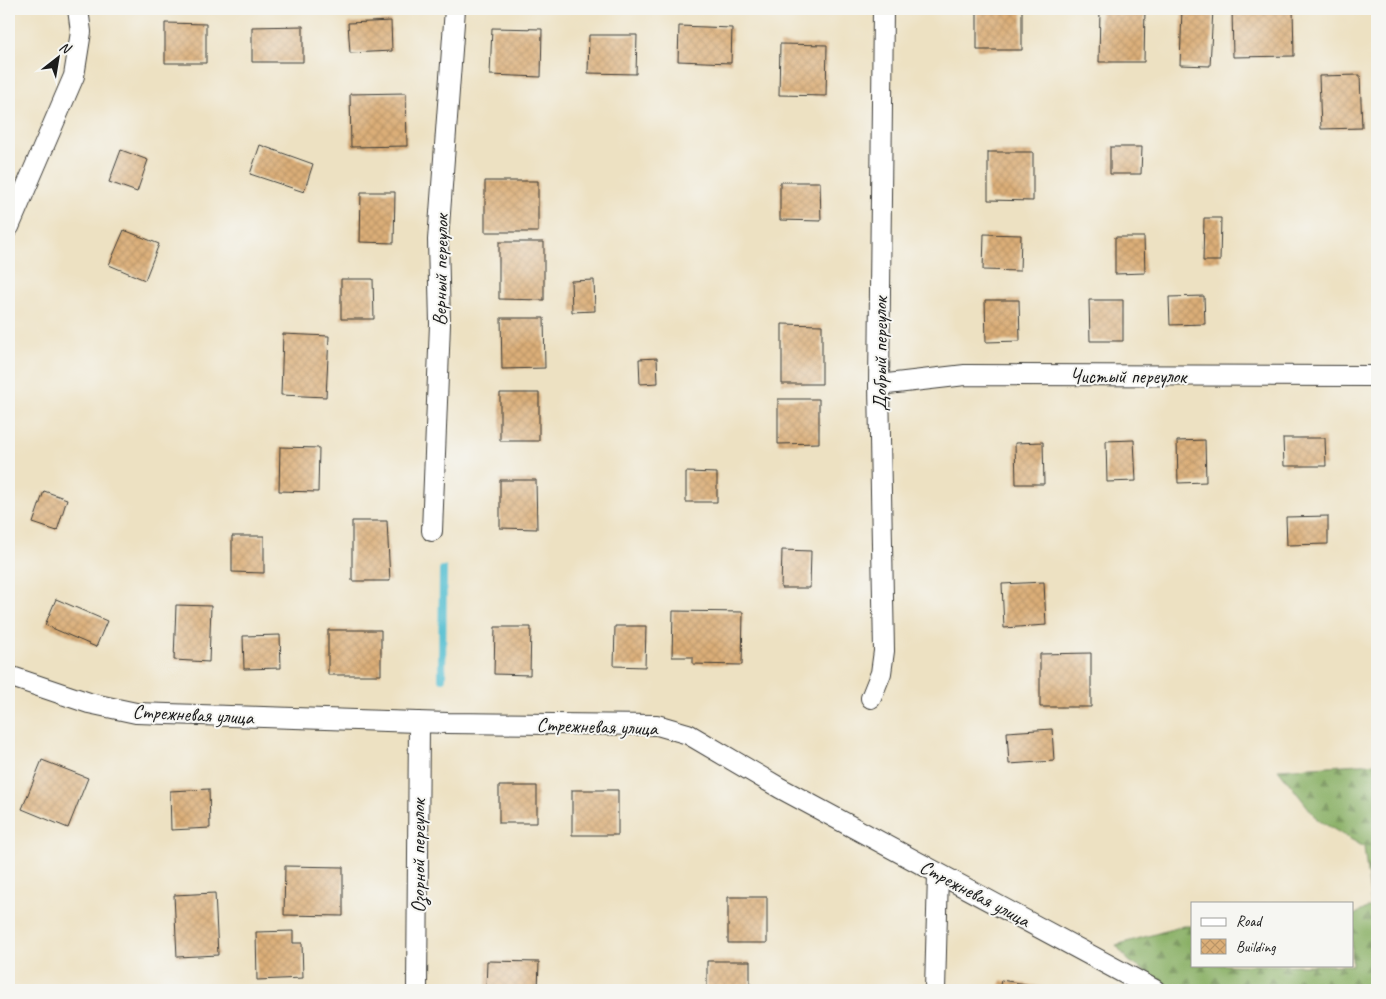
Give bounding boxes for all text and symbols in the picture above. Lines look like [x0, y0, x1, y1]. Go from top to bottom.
north arrow [32, 32, 82, 82]
text: N [56, 38, 75, 58]
street label: Верный переулок [427, 212, 454, 326]
street label: Добрый переулок [868, 295, 893, 411]
street label: Чистый переулок [1070, 364, 1188, 389]
street label: Стрежневая улица [132, 699, 255, 730]
street label: Стрежневая улица [536, 712, 659, 741]
street label: Озорной переулок [406, 797, 432, 913]
street label: Стрежневая улица [915, 854, 1035, 933]
legend [1191, 902, 1354, 966]
text: Road [1236, 912, 1263, 931]
text: Building [1236, 938, 1276, 957]

